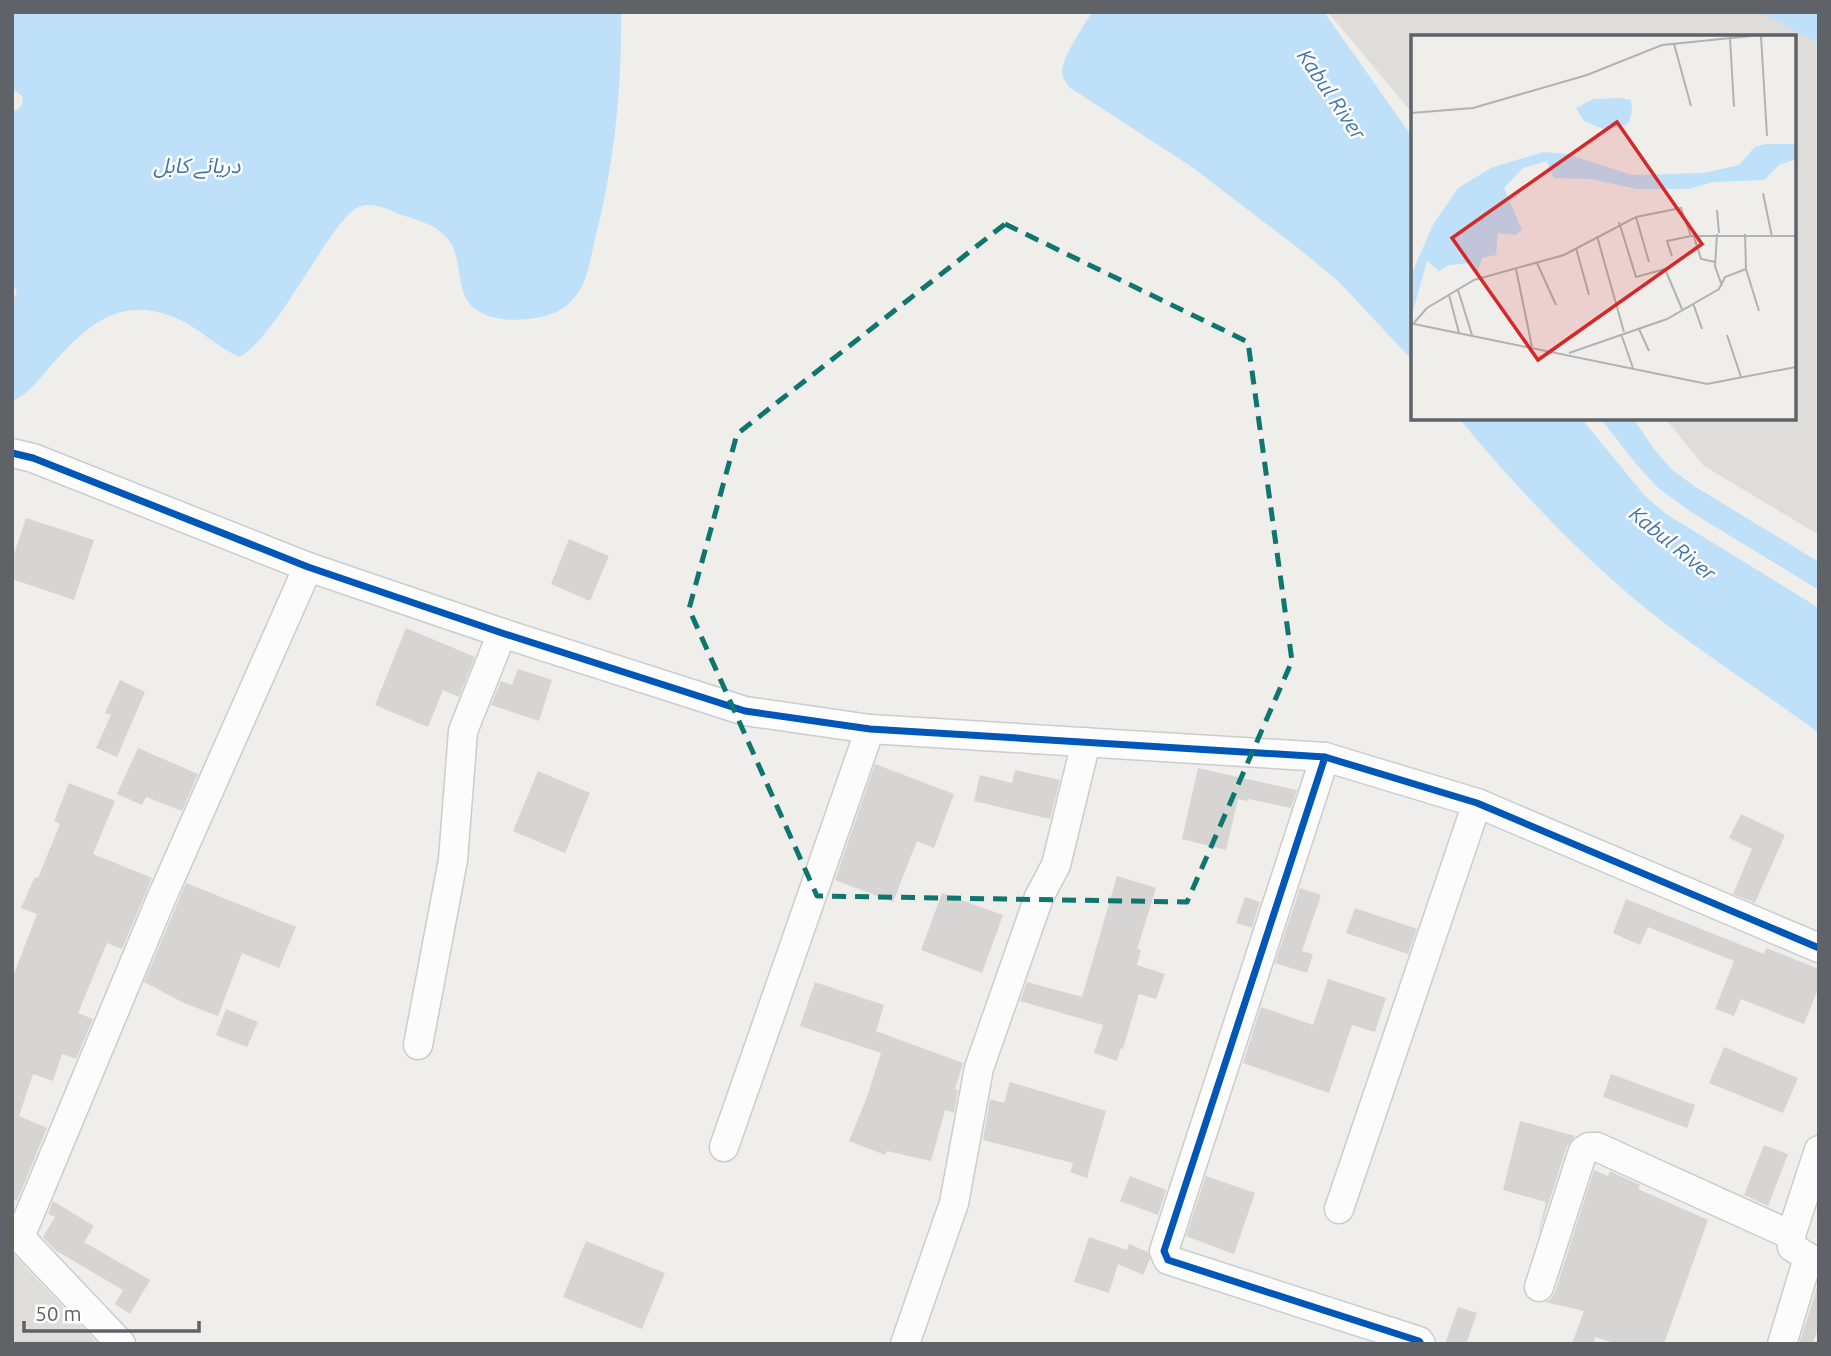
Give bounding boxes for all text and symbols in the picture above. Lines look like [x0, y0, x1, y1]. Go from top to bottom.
inset map [1411, 35, 1796, 420]
water label: Kabul River [1293, 44, 1372, 145]
water label: دریائے کابل [153, 153, 242, 179]
water label: Kabul River [1625, 501, 1722, 586]
scale bar [24, 1290, 200, 1334]
text: 50 m [35, 1301, 82, 1325]

